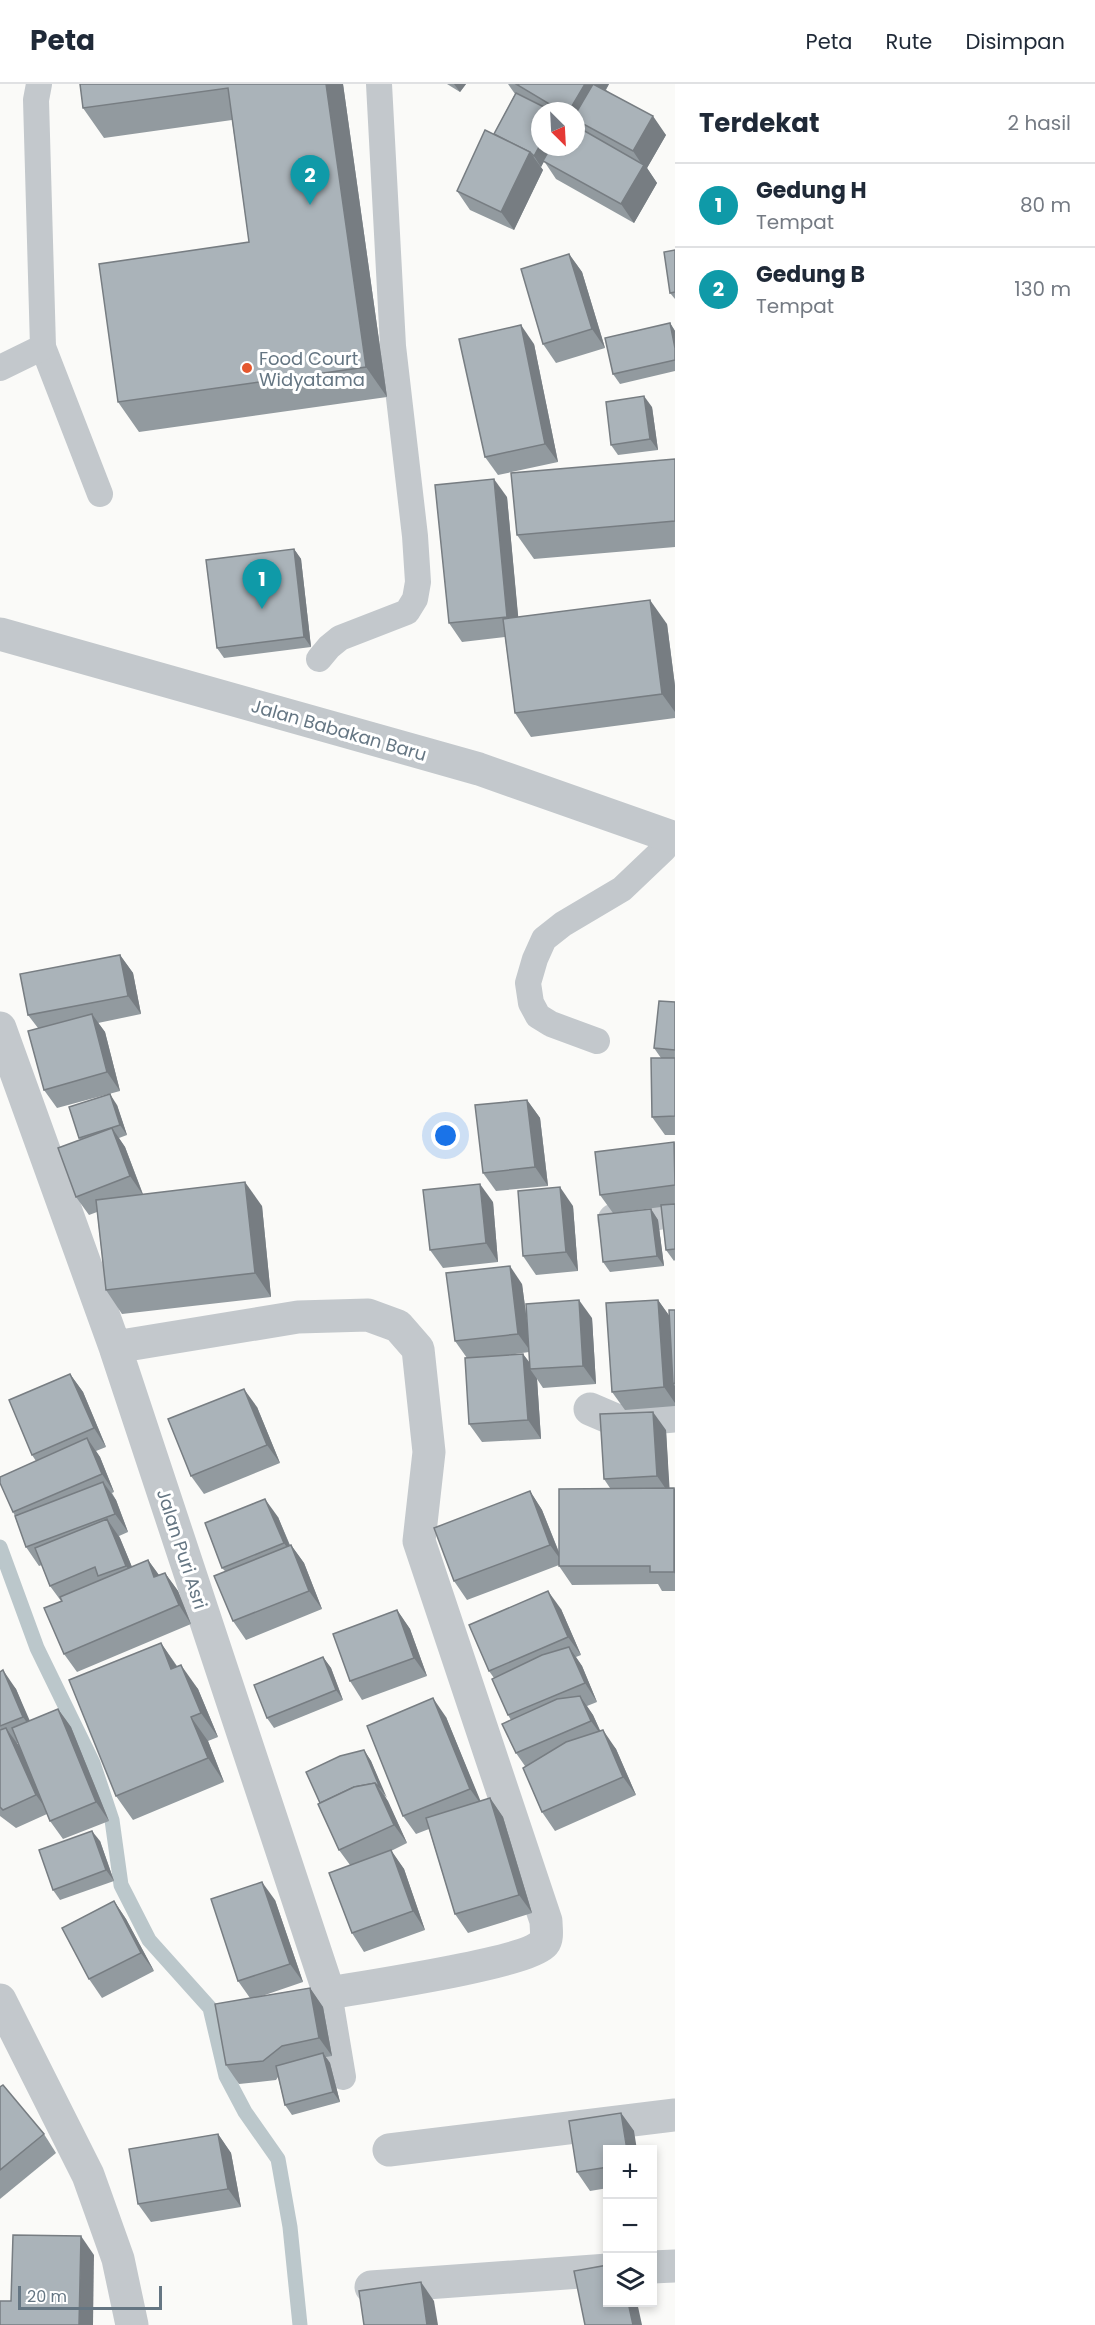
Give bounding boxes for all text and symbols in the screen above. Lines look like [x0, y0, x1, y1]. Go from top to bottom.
text: Peta [30, 21, 95, 60]
text: Peta [805, 27, 853, 56]
text: Rute [886, 27, 932, 56]
text: Disimpan [965, 27, 1065, 56]
north arrow [531, 102, 585, 156]
text: Terdekat [699, 105, 819, 141]
text: 2 hasil [1008, 109, 1071, 137]
pin: 2 [290, 156, 330, 205]
text: Gedung H [756, 175, 867, 206]
text: 1 [715, 191, 722, 219]
text: 80 m [1020, 191, 1071, 219]
text: Tempat [756, 208, 834, 236]
text: Gedung B [756, 259, 865, 290]
text: 2 [713, 275, 724, 303]
text: 130 m [1014, 275, 1071, 303]
text: Tempat [756, 292, 834, 320]
place label: Food Court Widyatama [259, 346, 365, 392]
marker: Food Court Widyatama [240, 361, 254, 375]
pin: 1 [242, 560, 282, 609]
street label: Jalan Babakan Baru [248, 693, 430, 767]
your location [431, 1121, 460, 1150]
street label: Jalan Puri Asri [151, 1486, 213, 1612]
map controls [603, 2145, 657, 2307]
button: + [603, 2145, 657, 2199]
button: − [603, 2199, 657, 2253]
button: layers [603, 2253, 657, 2307]
scale bar [18, 2283, 162, 2310]
text: 20 m [27, 2285, 67, 2308]

